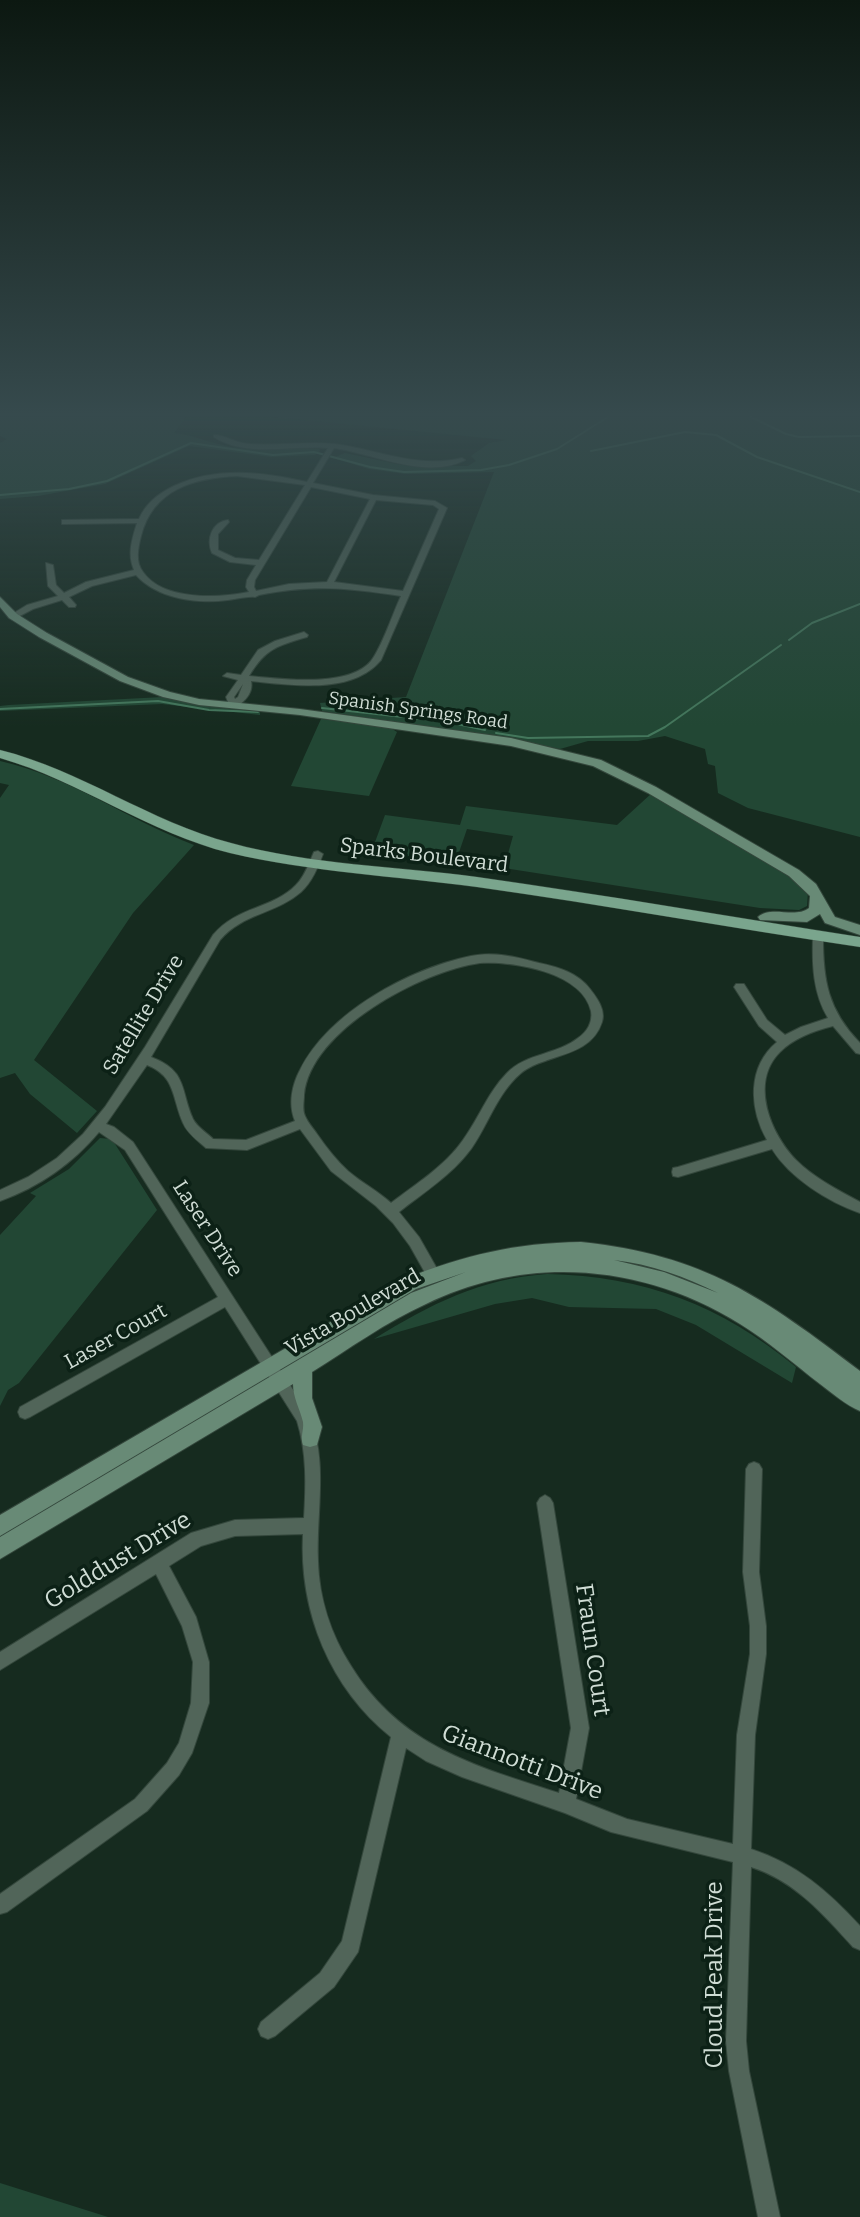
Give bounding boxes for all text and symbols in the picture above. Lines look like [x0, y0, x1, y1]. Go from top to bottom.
street label: Spanish Springs Road [327, 688, 509, 734]
street label: Sparks Boulevard [338, 833, 510, 879]
street label: Satellite Drive [98, 950, 190, 1080]
street label: Laser Drive [167, 1176, 247, 1282]
street label: Vista Boulevard [281, 1264, 425, 1362]
street label: Laser Court [61, 1299, 171, 1375]
street label: Golddust Drive [40, 1506, 196, 1616]
street label: Fraun Court [568, 1582, 616, 1718]
street label: Giannotti Drive [437, 1719, 607, 1807]
street label: Cloud Peak Drive [701, 1881, 729, 2069]

